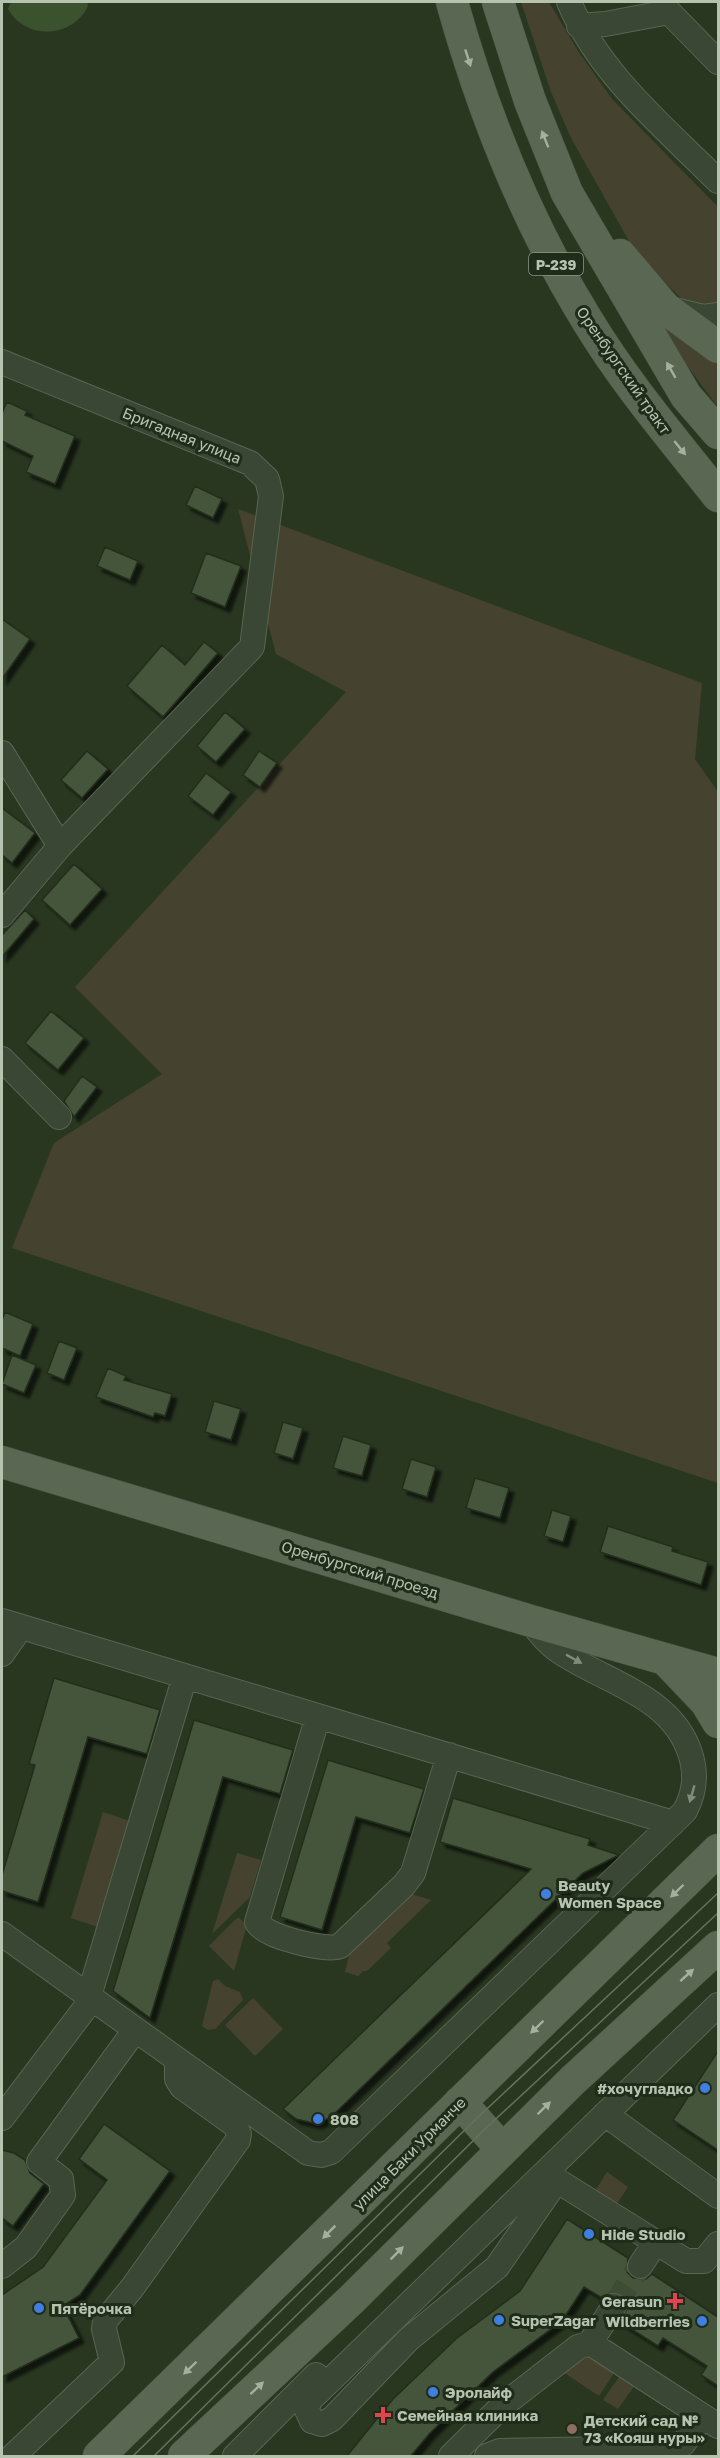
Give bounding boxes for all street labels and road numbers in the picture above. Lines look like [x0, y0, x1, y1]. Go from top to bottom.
road number: Р-239 [529, 253, 583, 275]
street label: Оренбургский тракт [573, 303, 675, 438]
street label: Бригадная улица [120, 403, 244, 467]
street label: Оренбургский проезд [279, 1537, 441, 1601]
street label: улица Баки Урманче [349, 2093, 469, 2213]

